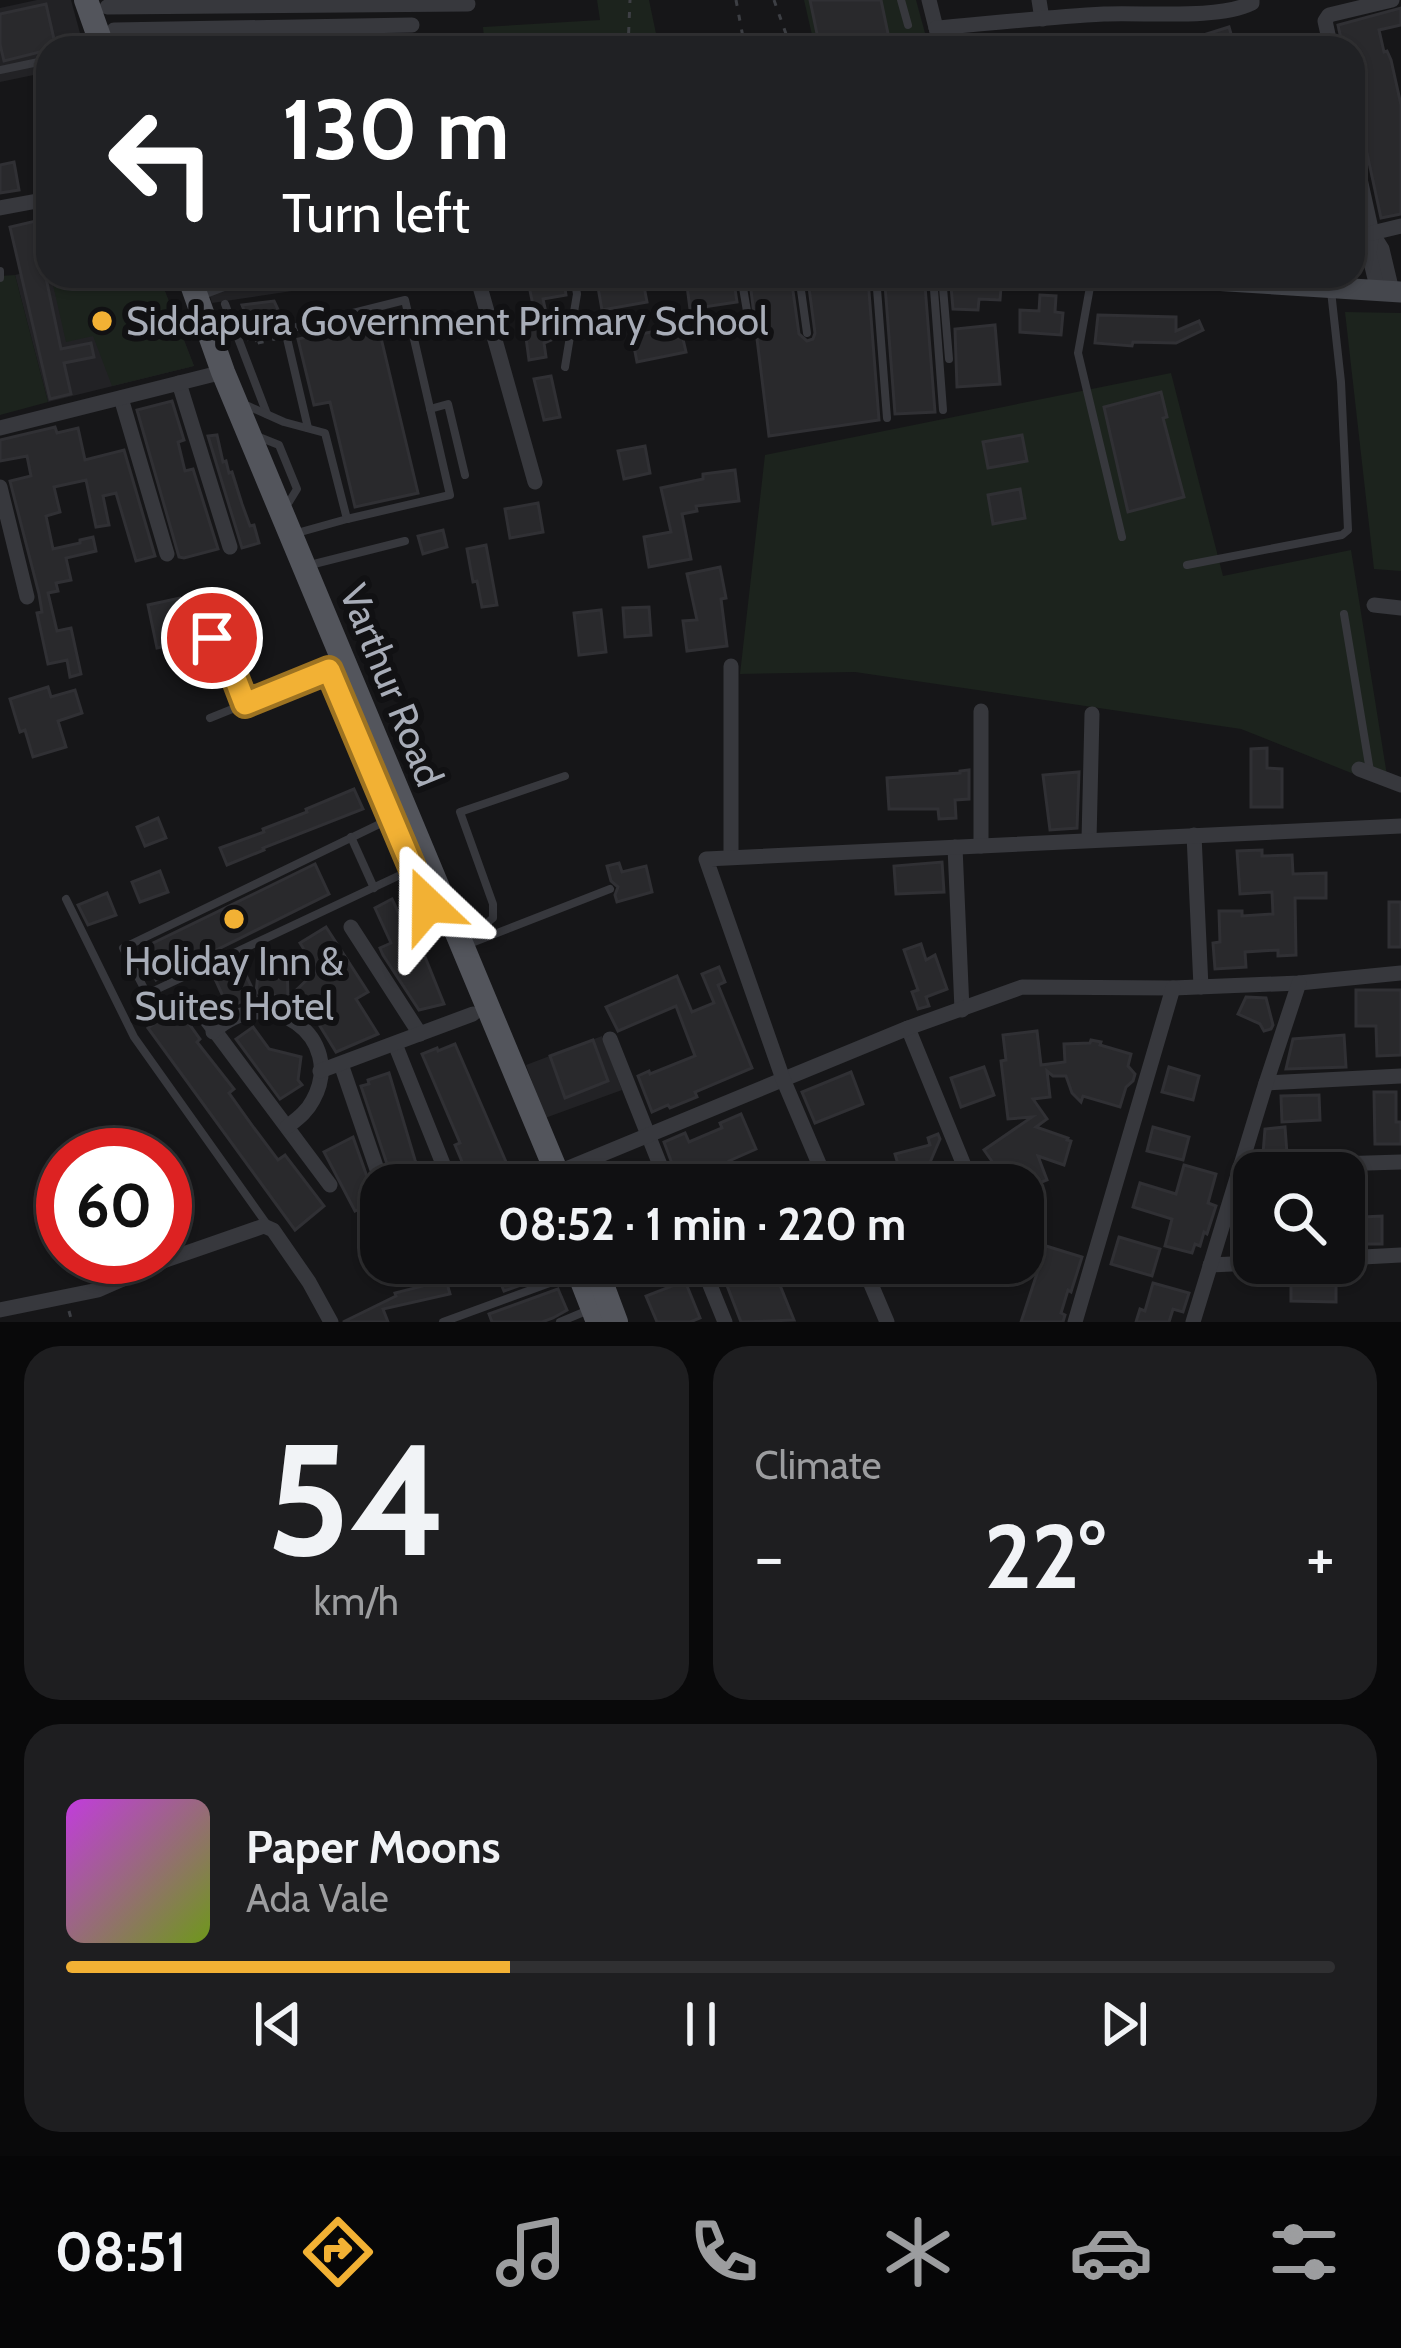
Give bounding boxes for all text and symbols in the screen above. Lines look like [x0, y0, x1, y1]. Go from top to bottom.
text: 130 m [282, 78, 509, 180]
icon: left [84, 84, 240, 240]
text: Turn left [282, 180, 470, 246]
place label: Siddapura Government Primary School [126, 297, 768, 345]
marker: Siddapura Government Primary School [89, 308, 115, 334]
street label: Varthur Road [330, 577, 454, 793]
pin [161, 587, 263, 689]
icon: arrive [179, 605, 245, 671]
position arrow [365, 842, 491, 968]
marker: Holiday Inn & Suites Hotel [221, 906, 247, 932]
place label: Holiday Inn & Suites Hotel [124, 937, 344, 1030]
speed limit sign: 60 [36, 1128, 192, 1284]
map controls [1233, 1152, 1365, 1284]
button: search [1233, 1152, 1365, 1284]
text: 08:52 · 1 min · 220 m [498, 1197, 906, 1251]
text: 54 [266, 1404, 447, 1594]
text: Climate [755, 1441, 881, 1489]
text: 22° [984, 1501, 1105, 1611]
text: − [755, 1516, 784, 1597]
text: + [1306, 1516, 1335, 1597]
text: km/h [314, 1577, 399, 1625]
text: Paper Moons [246, 1820, 501, 1874]
text: Ada Vale [246, 1874, 389, 1922]
icon: previous [245, 1991, 311, 2057]
icon: pause [668, 1991, 734, 2057]
icon: next [1091, 1991, 1157, 2057]
icon: directions [296, 2210, 380, 2294]
icon: music [489, 2210, 573, 2294]
icon: phone [682, 2210, 766, 2294]
icon: climate [876, 2210, 960, 2294]
icon: car [1069, 2210, 1153, 2294]
icon: filters [1262, 2210, 1346, 2294]
text: 08:51 [55, 2219, 186, 2285]

